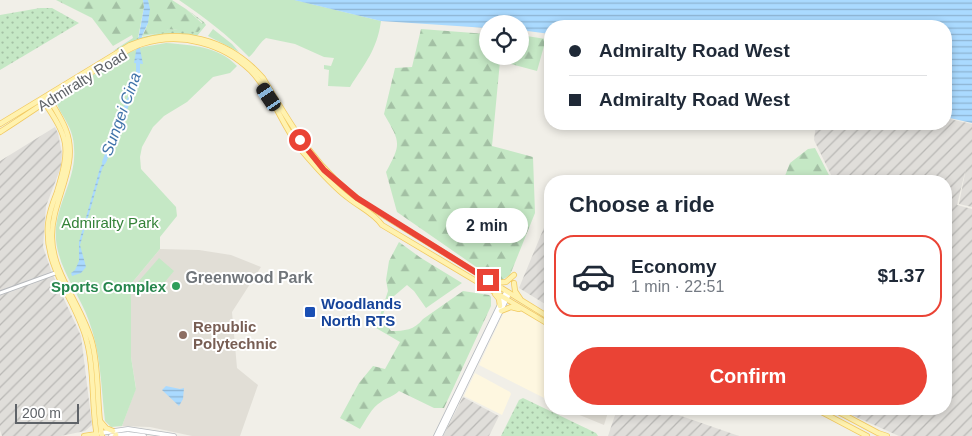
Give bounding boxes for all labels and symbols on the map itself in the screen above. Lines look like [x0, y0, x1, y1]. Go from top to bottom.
street label: Admiralty Road [34, 46, 130, 114]
water label: Sungei Cina [98, 70, 144, 158]
car [254, 80, 283, 114]
route start [289, 129, 311, 151]
callout: 2 min [447, 208, 529, 242]
park label: Admiralty Park [61, 214, 159, 231]
district label: Greenwood Park [185, 269, 313, 286]
route end [477, 269, 499, 291]
place label: Sports Complex [51, 278, 167, 295]
marker: Sports Complex [170, 280, 182, 292]
place label: Woodlands North RTS [321, 295, 402, 329]
marker: Woodlands North RTS [303, 305, 317, 319]
place label: Republic Polytechnic [193, 318, 277, 352]
marker: Republic Polytechnic [177, 329, 189, 341]
scale bar [15, 401, 79, 424]

